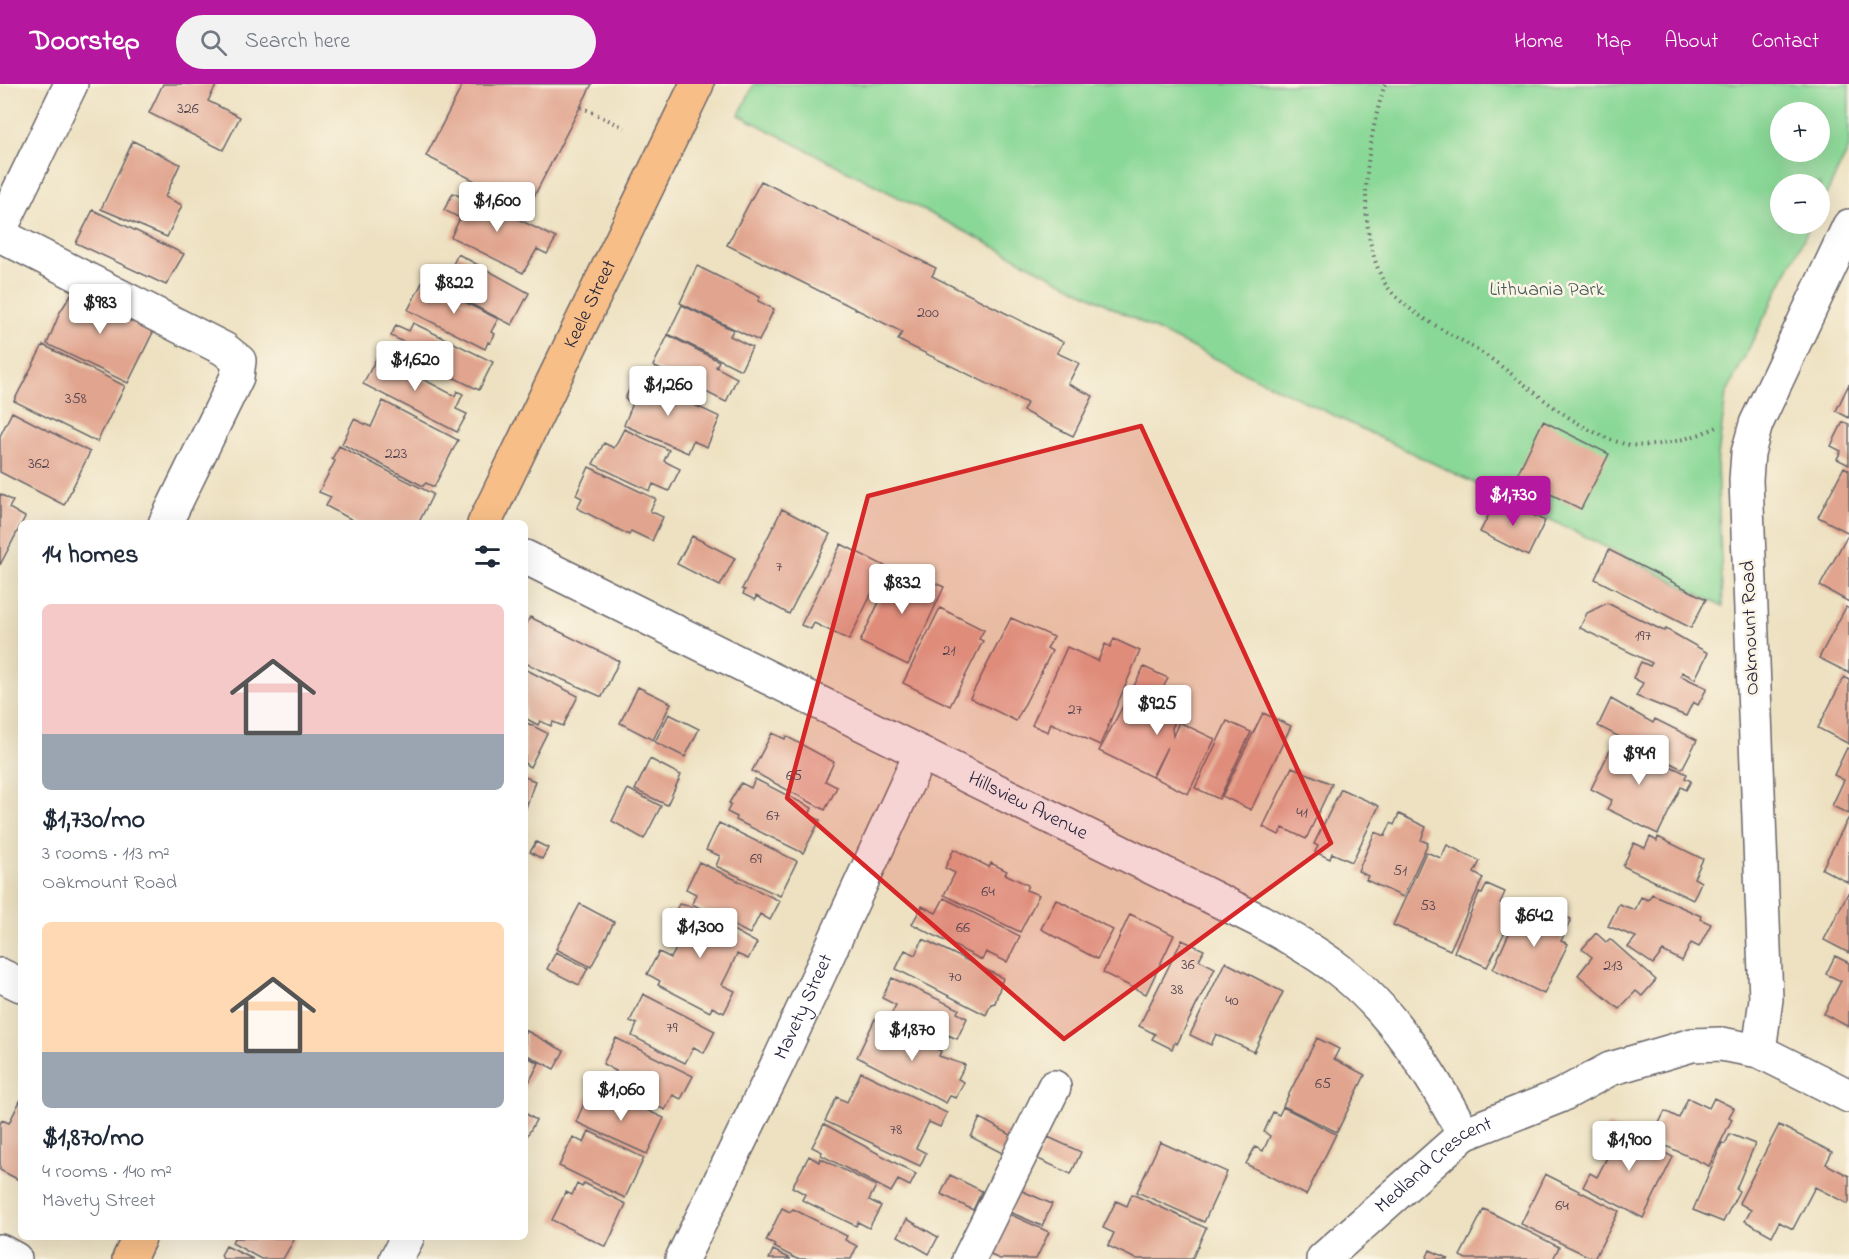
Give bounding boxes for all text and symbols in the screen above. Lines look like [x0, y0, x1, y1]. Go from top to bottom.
search box [176, 15, 596, 69]
text: Doorstep [30, 22, 140, 63]
icon: search [197, 26, 230, 59]
text: Search here [245, 26, 350, 58]
text: Home [1514, 27, 1563, 57]
text: Map [1596, 27, 1631, 57]
text: About [1664, 27, 1718, 57]
text: Contact [1751, 27, 1819, 57]
house number: 326 [177, 97, 199, 121]
map controls [1770, 102, 1830, 234]
button: + [1770, 102, 1830, 162]
button: − [1770, 174, 1830, 234]
pin: $1,600 [448, 182, 546, 233]
text: $1,600 [473, 187, 521, 216]
street label: Keele Street [556, 255, 624, 354]
pin: $822 [418, 264, 490, 315]
text: $822 [434, 269, 474, 298]
park label: Lithuania Park [1490, 276, 1605, 305]
pin: $983 [64, 284, 136, 335]
text: $983 [83, 289, 117, 318]
house number: 200 [917, 301, 939, 325]
pin: $1,620 [366, 341, 464, 392]
text: $1,620 [390, 346, 440, 375]
pin: $1,260 [619, 366, 717, 417]
text: $1,260 [643, 371, 693, 400]
house number: 358 [65, 387, 87, 411]
house number: 223 [385, 442, 407, 466]
house number: 362 [28, 452, 50, 476]
pin: $1,730 [1464, 476, 1562, 527]
text: $1,730 [1489, 481, 1537, 510]
text: 14 homes [42, 537, 138, 575]
icon: filters [471, 540, 504, 573]
house number: 7 [776, 555, 783, 579]
street label: Oakmount Road [1734, 560, 1768, 696]
pin: $832 [866, 564, 938, 615]
text: $832 [883, 569, 921, 598]
house number: 197 [1635, 624, 1652, 648]
house number: 21 [942, 639, 956, 663]
icon: home [219, 643, 327, 751]
pin: $925 [1121, 685, 1193, 736]
text: $925 [1137, 690, 1177, 719]
house number: 27 [1068, 698, 1083, 722]
pin: $949 [1603, 735, 1675, 786]
text: $949 [1623, 740, 1655, 769]
house number: 65 [786, 764, 802, 788]
street label: Hillsview Avenue [963, 764, 1093, 848]
house number: 41 [1296, 801, 1308, 825]
text: $1,730/mo [42, 802, 145, 840]
house number: 67 [766, 804, 780, 828]
text: 3 rooms · 113 m² [42, 840, 170, 869]
house number: 69 [750, 847, 762, 871]
house number: 51 [1393, 859, 1407, 883]
text: Oakmount Road [42, 869, 177, 898]
house number: 64 [981, 880, 995, 904]
house number: 53 [1420, 894, 1436, 918]
pin: $642 [1498, 897, 1570, 948]
text: $642 [1514, 902, 1554, 931]
pin: $1,300 [651, 908, 749, 959]
text: $1,300 [676, 913, 724, 942]
house number: 66 [956, 916, 970, 940]
street label: Mavety Street [767, 949, 841, 1065]
house number: 36 [1181, 953, 1195, 977]
house number: 213 [1603, 954, 1623, 978]
icon: home [219, 961, 327, 1069]
house number: 70 [948, 965, 962, 989]
house number: 38 [1171, 978, 1183, 1002]
house number: 40 [1225, 989, 1239, 1013]
pin: $1,870 [863, 1011, 961, 1062]
house number: 79 [666, 1016, 678, 1040]
text: $1,870 [889, 1016, 935, 1045]
pin: $1,060 [572, 1071, 670, 1122]
house number: 65 [1315, 1072, 1331, 1096]
text: $1,060 [597, 1076, 645, 1105]
street label: Medland Crescent [1369, 1110, 1497, 1221]
house number: 78 [890, 1118, 902, 1142]
text: $1,870/mo [42, 1120, 144, 1158]
pin: $1,900 [1580, 1121, 1678, 1172]
text: $1,900 [1606, 1126, 1652, 1155]
text: 4 rooms · 140 m² [42, 1158, 172, 1187]
text: Mavety Street [42, 1187, 155, 1216]
house number: 64 [1555, 1194, 1569, 1218]

